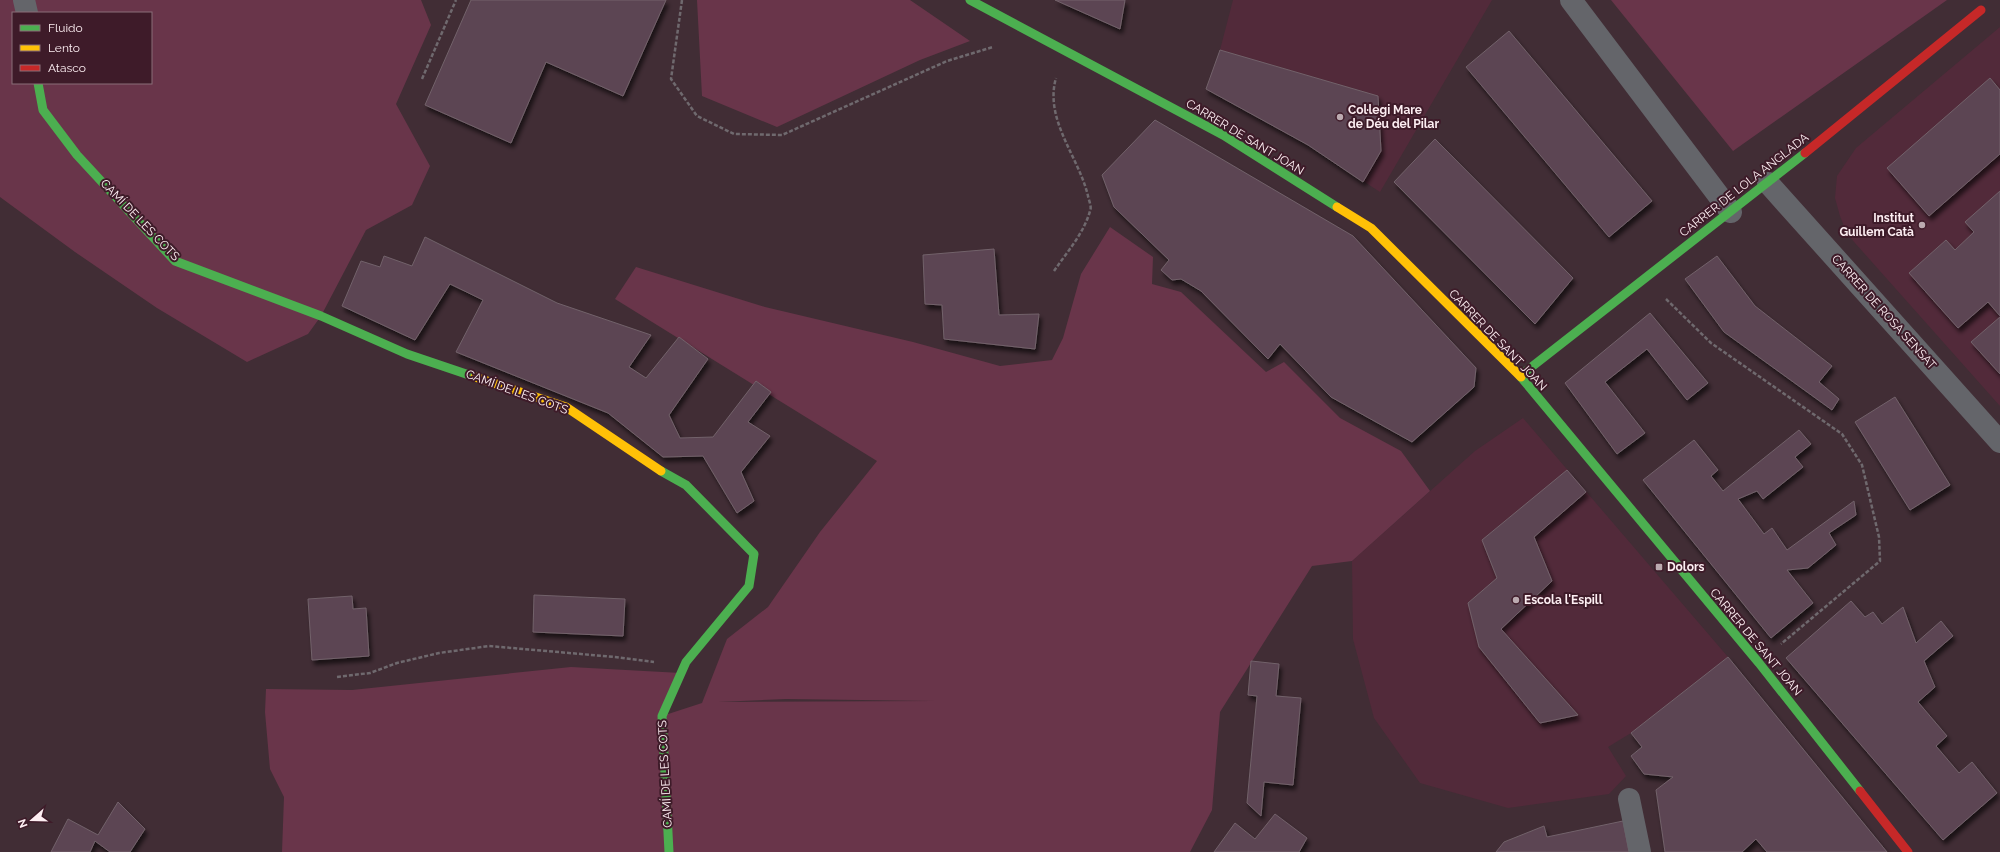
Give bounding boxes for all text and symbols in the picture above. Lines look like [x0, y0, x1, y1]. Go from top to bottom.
legend [12, 12, 152, 84]
text: Fluido [48, 21, 83, 35]
text: Lento [48, 41, 80, 55]
text: Atasco [48, 61, 86, 75]
street label: CARRER DE SANT JOAN [1183, 96, 1307, 178]
place label: Col·legi Mare de Déu del Pilar [1348, 103, 1439, 131]
marker: Col·legi Mare de Déu del Pilar [1335, 112, 1345, 122]
street label: CARRER DE LOLA ANGLADA [1677, 130, 1811, 240]
street label: CAMÍ DE LES COTS [98, 176, 182, 264]
place label: Institut Guillem Catà [1839, 211, 1914, 239]
marker: Institut Guillem Catà [1917, 220, 1927, 230]
street label: CARRER DE ROSA SENSAT [1829, 252, 1940, 373]
street label: CARRER DE SANT JOAN [1446, 287, 1550, 393]
street label: CAMÍ DE LES COTS [464, 367, 570, 417]
place label: Dolors [1667, 560, 1705, 574]
marker: Dolors [1654, 562, 1664, 572]
street label: CARRER DE SANT JOAN [1707, 586, 1805, 698]
place label: Escola l'Espill [1524, 593, 1603, 607]
marker: Escola l'Espill [1511, 595, 1521, 605]
street label: CAMÍ DE LES COTS [655, 720, 675, 828]
north arrow [12, 800, 52, 840]
text: N [16, 817, 31, 829]

